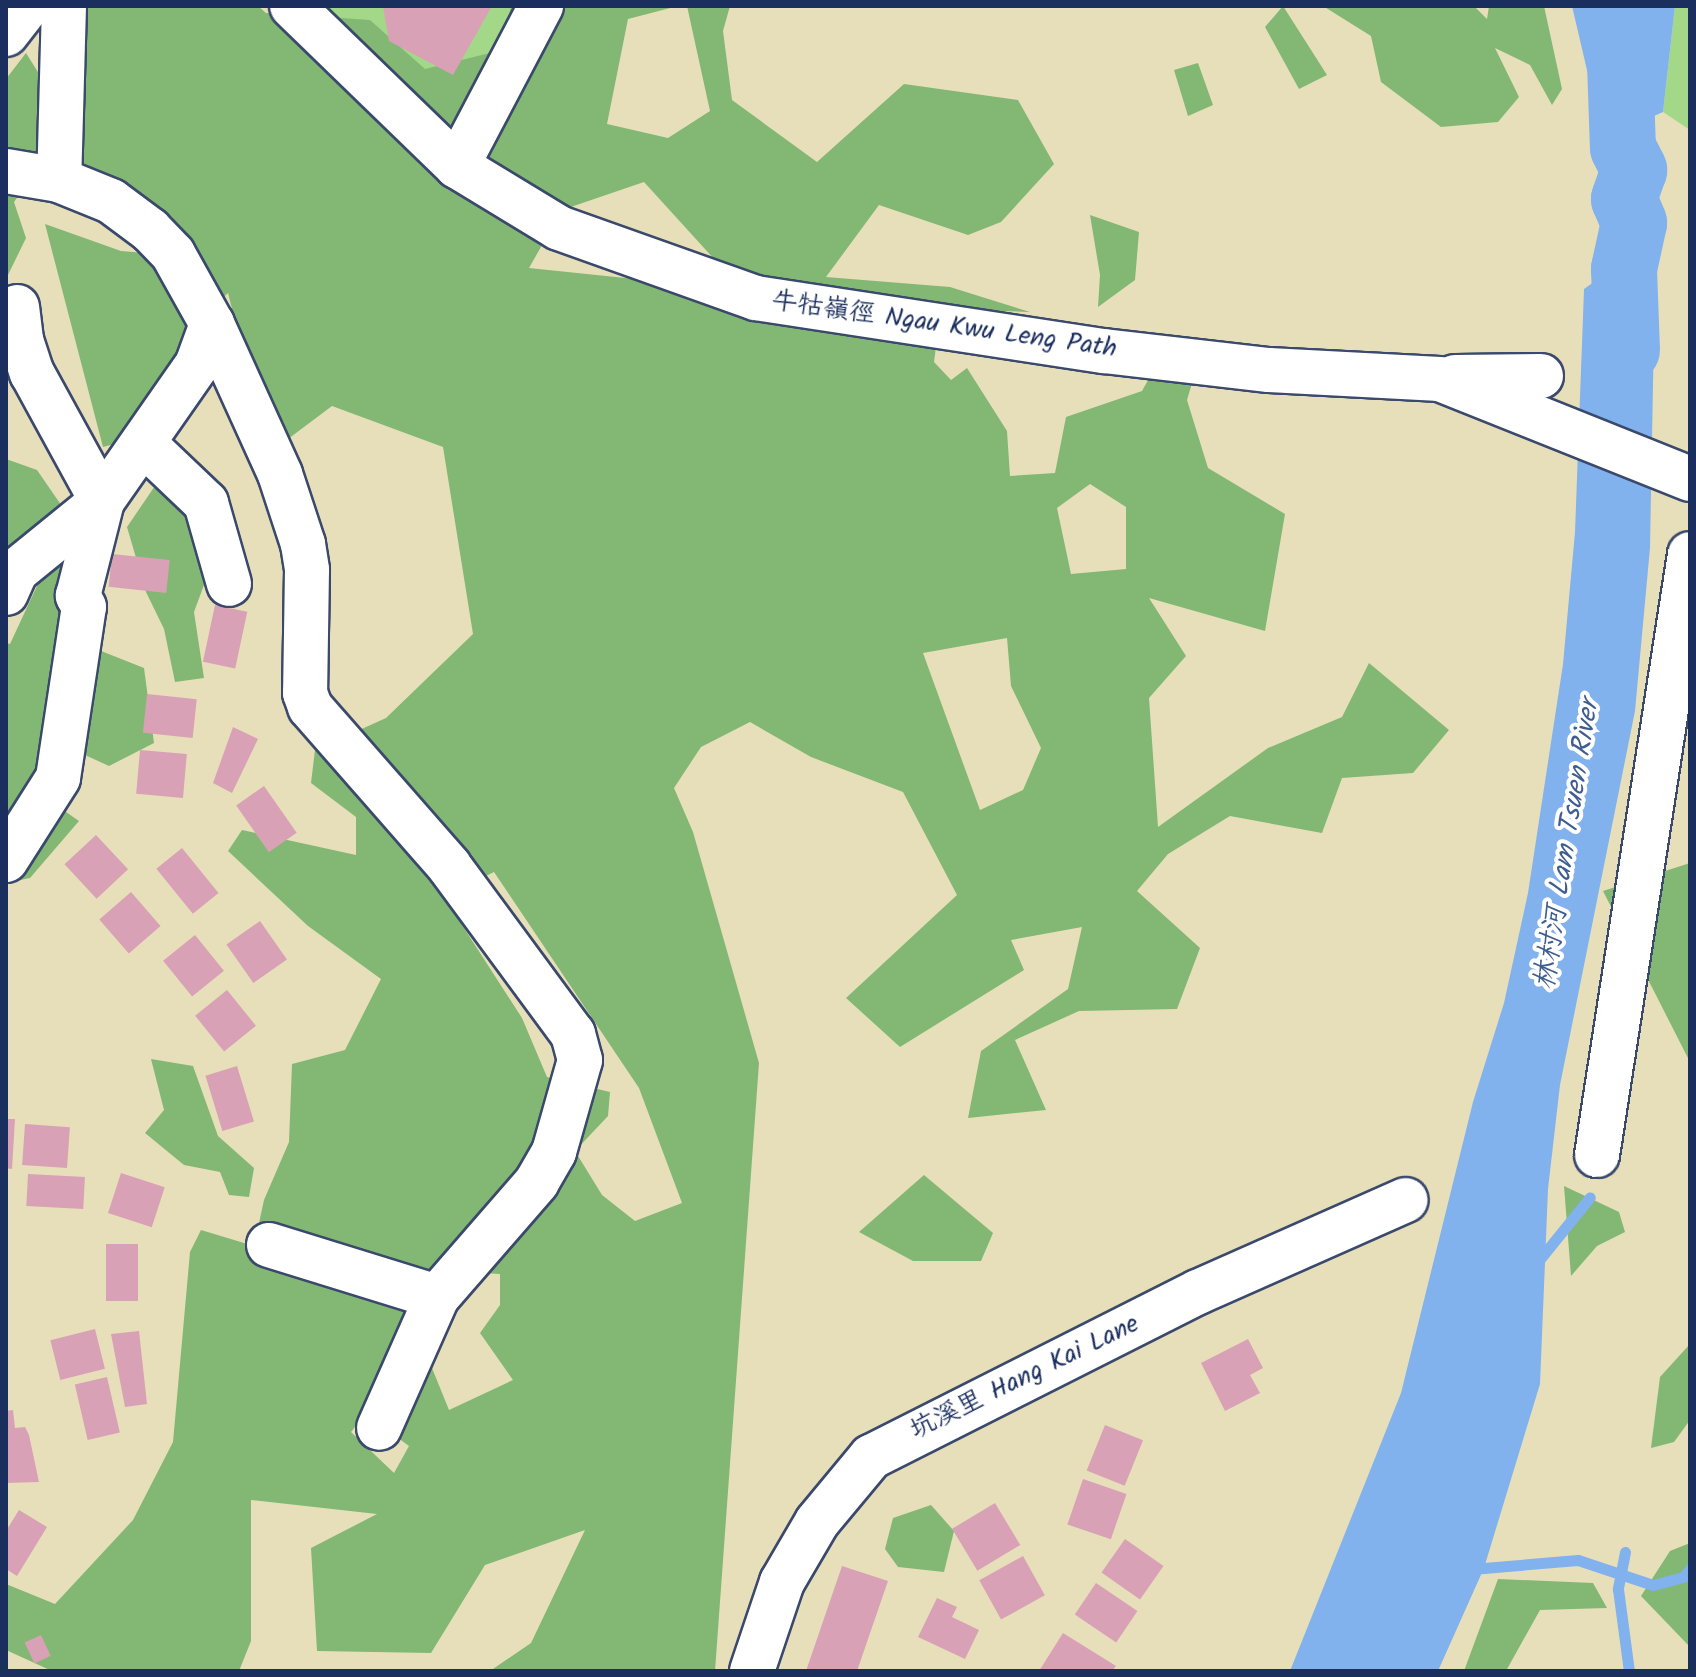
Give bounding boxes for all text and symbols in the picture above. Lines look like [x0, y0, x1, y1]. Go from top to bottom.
street label: 牛牯嶺徑 Ngau Kwu Leng Path [769, 286, 1119, 366]
water label: 林村河 Lam Tsuen River [1528, 698, 1608, 992]
street label: 坑溪里 Hang Kai Lane [905, 1309, 1145, 1447]

